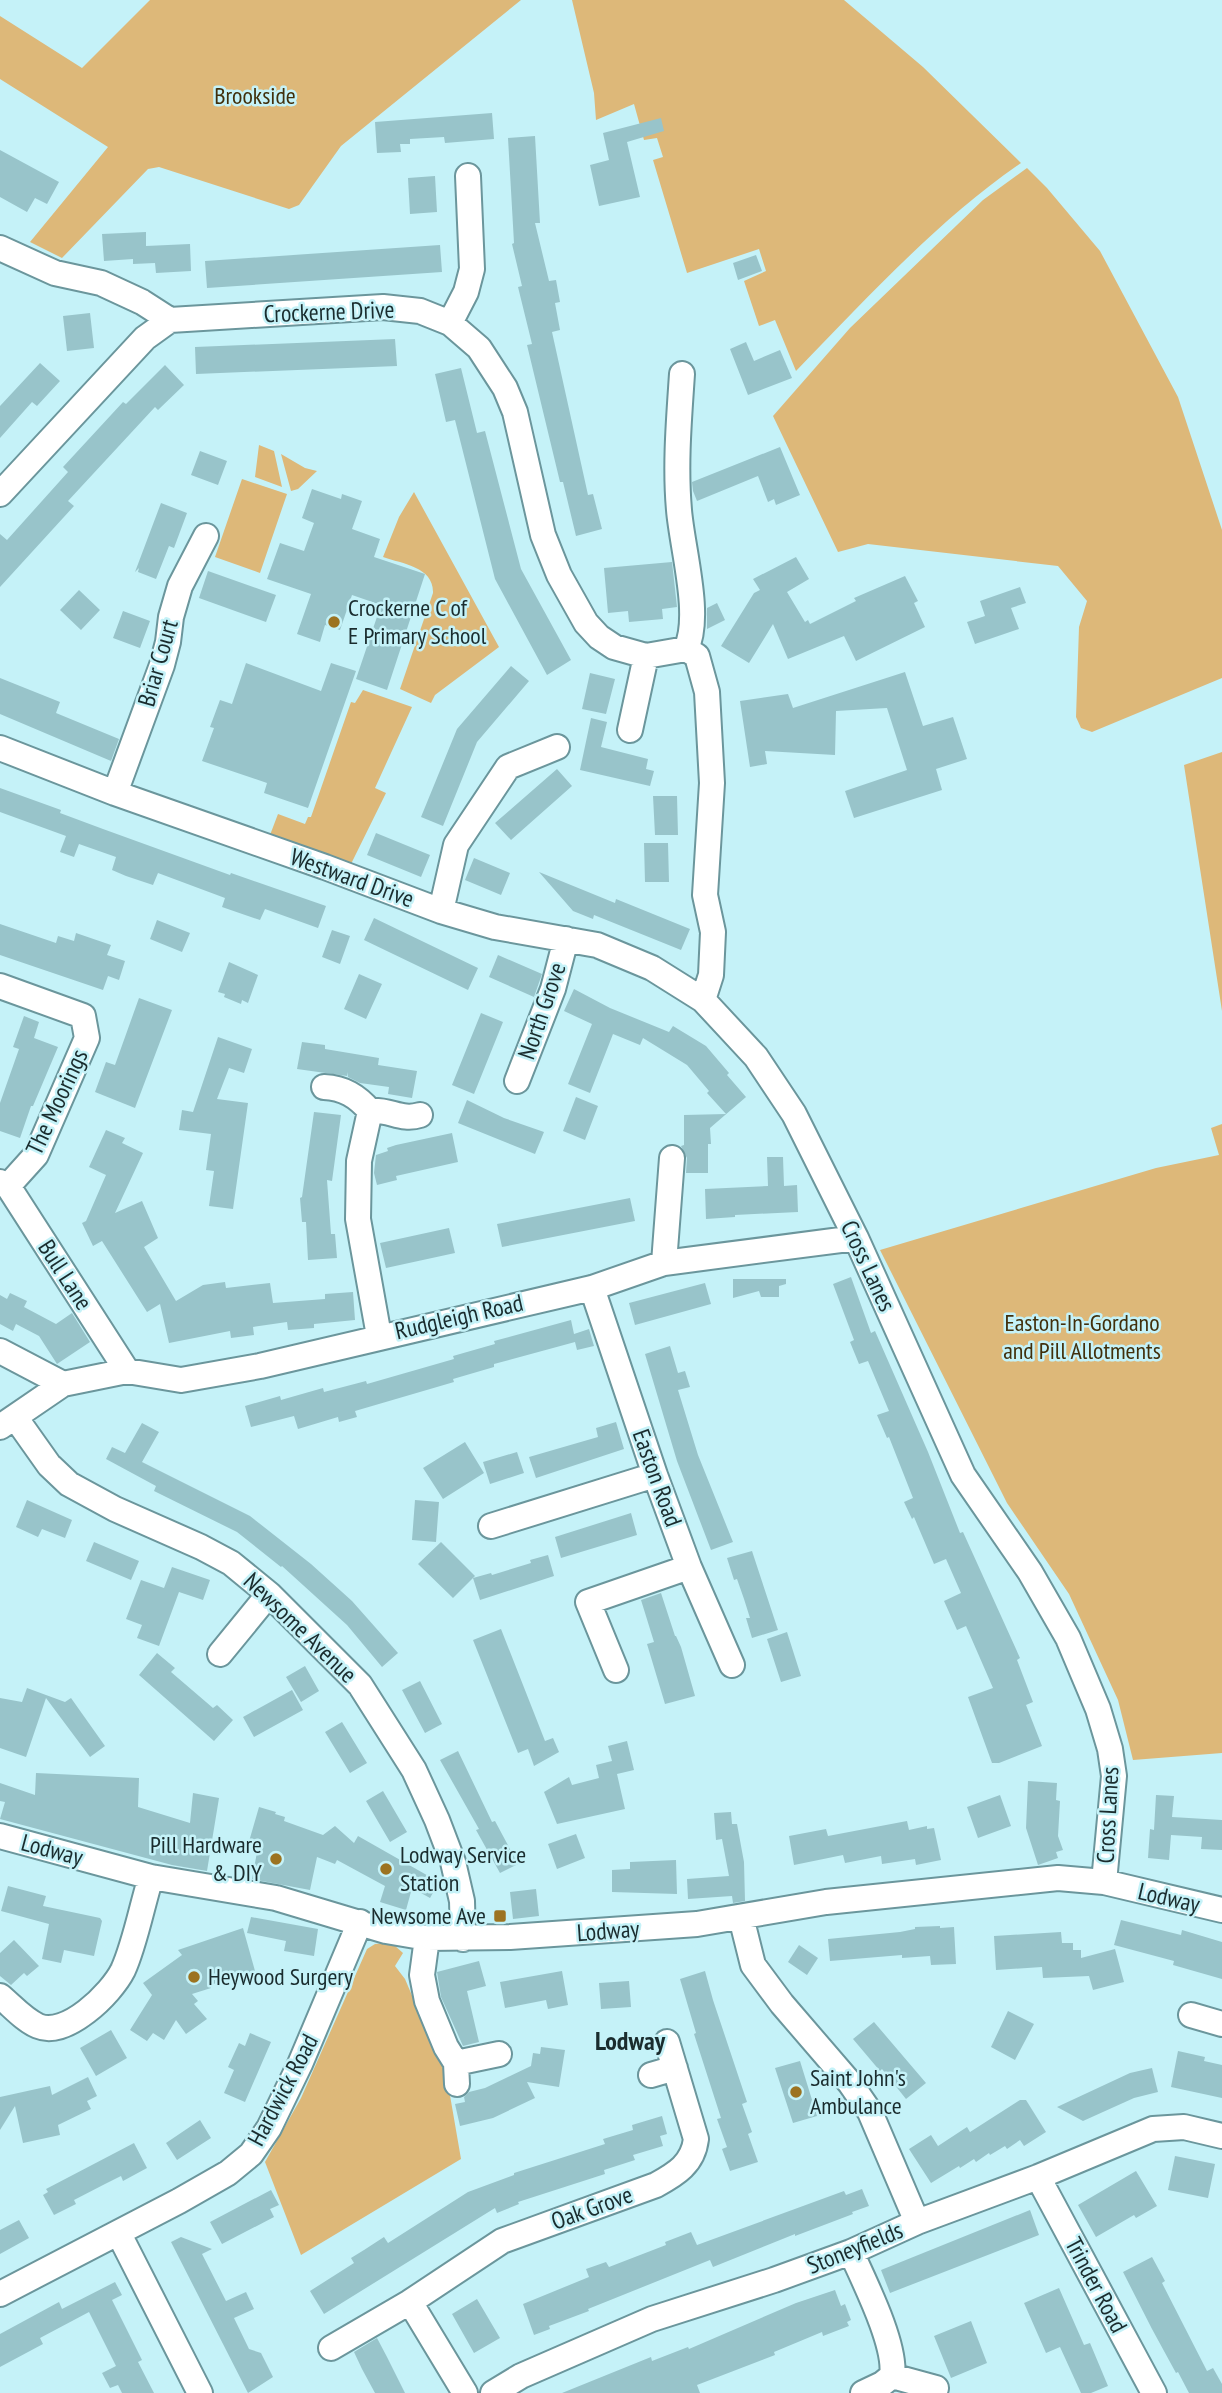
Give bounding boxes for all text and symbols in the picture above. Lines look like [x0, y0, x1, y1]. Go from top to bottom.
park label: Brookside [214, 80, 296, 111]
street label: Crockerne Drive [263, 294, 395, 329]
place label: Crockerne C of E Primary School [348, 592, 487, 651]
marker: Crockerne C of E Primary School [326, 614, 342, 630]
street label: Briar Court [130, 615, 185, 710]
street label: Westward Drive [286, 841, 418, 914]
street label: North Grove [511, 958, 573, 1063]
street label: The Moorings [19, 1044, 94, 1160]
street label: Cross Lanes [834, 1215, 903, 1316]
street label: Bull Lane [31, 1234, 100, 1316]
street label: Rudgleigh Road [392, 1287, 526, 1346]
park label: Easton-In-Gordano and Pill Allotments [1003, 1307, 1161, 1366]
street label: Easton Road [626, 1425, 689, 1531]
street label: Newsome Avenue [237, 1566, 364, 1689]
street label: Cross Lanes [1089, 1766, 1126, 1864]
street label: Lodway [18, 1826, 86, 1873]
place label: Pill Hardware & DIY [150, 1829, 262, 1888]
place label: Lodway Service Station [400, 1839, 526, 1898]
marker: Pill Hardware & DIY [268, 1851, 284, 1867]
marker: Lodway Service Station [378, 1861, 394, 1877]
street label: Lodway [1135, 1875, 1203, 1920]
place label: Newsome Ave [371, 1900, 486, 1931]
marker: Newsome Ave [492, 1908, 508, 1924]
street label: Lodway [576, 1913, 640, 1948]
place label: Heywood Surgery [208, 1961, 353, 1992]
marker: Heywood Surgery [186, 1969, 202, 1985]
district label: Lodway [595, 2024, 666, 2057]
street label: Hardwick Road [240, 2029, 325, 2151]
place label: Saint John's Ambulance [810, 2062, 906, 2121]
marker: Saint John's Ambulance [788, 2084, 804, 2100]
street label: Oak Grove [547, 2179, 637, 2237]
street label: Stoneyfields [802, 2214, 907, 2281]
street label: Trinder Road [1058, 2232, 1135, 2338]

